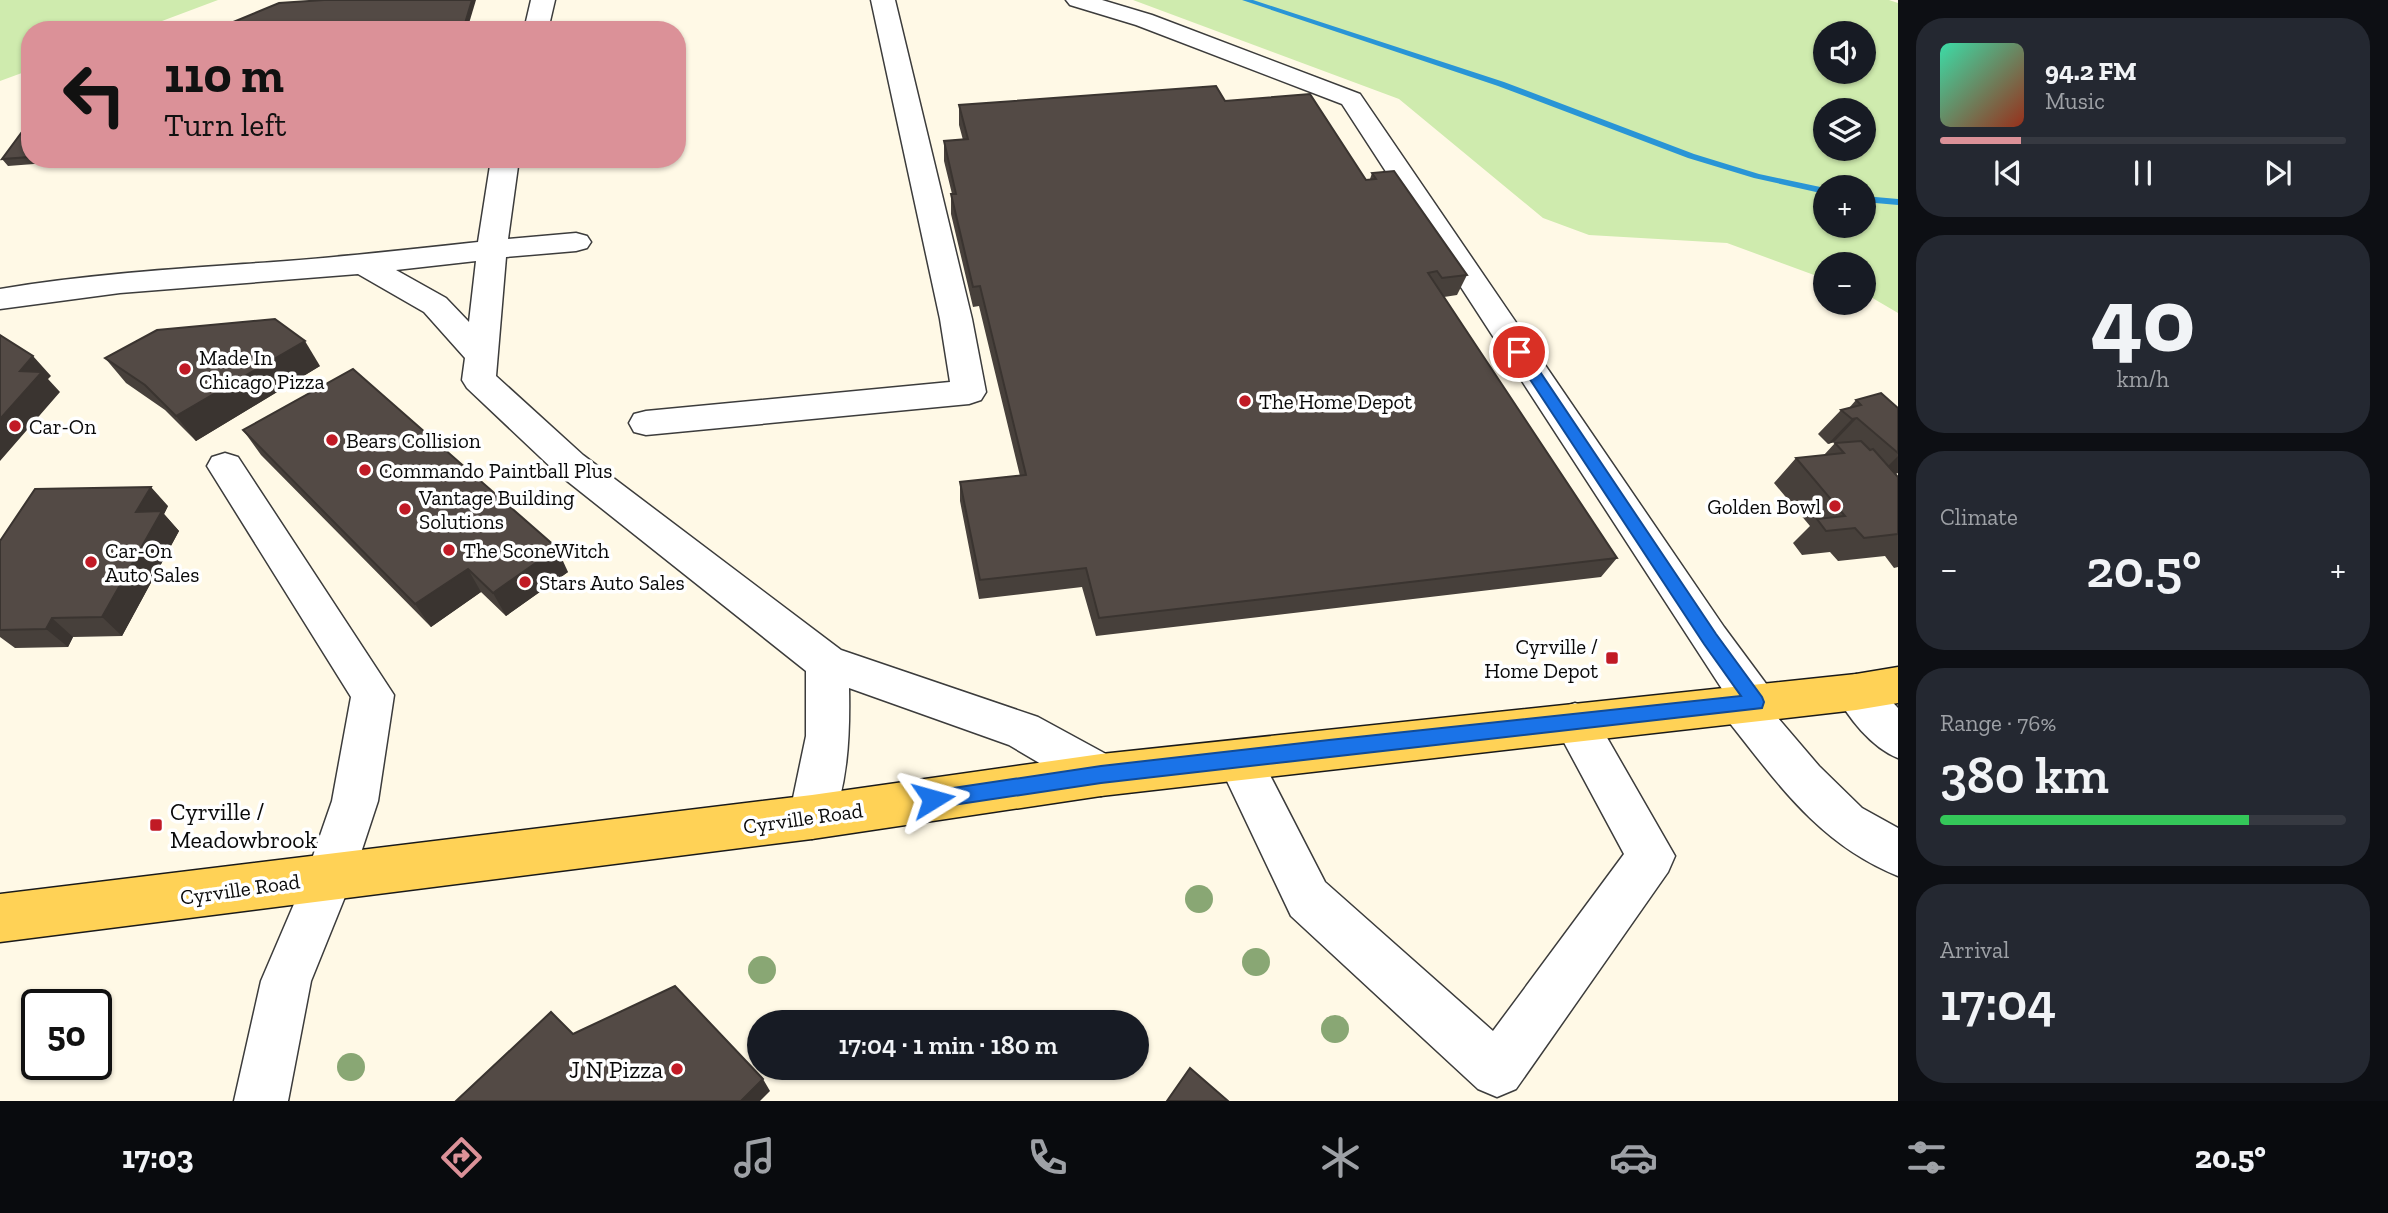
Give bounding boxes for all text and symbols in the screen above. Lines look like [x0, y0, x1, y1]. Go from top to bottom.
map controls [1813, 21, 1876, 315]
button: sound [1813, 21, 1876, 84]
text: 110 m [164, 46, 284, 105]
icon: left [49, 49, 140, 140]
text: 94.2 FM [2045, 55, 2137, 87]
text: Music [2045, 87, 2105, 115]
button: layers [1813, 98, 1876, 161]
text: Turn left [164, 106, 286, 144]
icon: previous [1989, 154, 2027, 192]
icon: pause [2124, 154, 2162, 192]
icon: next [2259, 154, 2297, 192]
button: + [1813, 175, 1876, 238]
button: − [1813, 252, 1876, 315]
text: 40 [2091, 265, 2195, 374]
pin [1489, 322, 1549, 382]
icon: arrive [1500, 333, 1538, 371]
place label: Made In Chicago Pizza [199, 345, 325, 394]
marker: Made In Chicago Pizza [177, 361, 193, 377]
text: km/h [2117, 365, 2169, 393]
place label: The Home Depot [1259, 389, 1412, 414]
marker: The Home Depot [1237, 393, 1253, 409]
place label: Car-On [29, 414, 96, 439]
marker: Car-On [7, 418, 23, 434]
place label: Bears Collision [346, 428, 481, 453]
marker: Bears Collision [324, 432, 340, 448]
place label: Commando Paintball Plus [379, 458, 613, 483]
marker: Commando Paintball Plus [357, 462, 373, 478]
place label: Vantage Building Solutions [418, 485, 575, 534]
place label: Golden Bowl [1707, 494, 1821, 519]
marker: Golden Bowl [1827, 498, 1843, 514]
marker: Vantage Building Solutions [397, 501, 413, 517]
text: Climate [1940, 503, 2018, 531]
place label: Car-On Auto Sales [105, 538, 199, 587]
place label: The SconeWitch [463, 538, 609, 563]
text: 20.5° [2086, 538, 2202, 600]
marker: The SconeWitch [441, 542, 457, 558]
text: − [1940, 546, 1958, 592]
text: + [2330, 546, 2346, 592]
marker: Car-On Auto Sales [83, 554, 99, 570]
place label: Stars Auto Sales [539, 570, 685, 595]
marker: Stars Auto Sales [517, 574, 533, 590]
place label: Cyrville / Home Depot [1484, 634, 1598, 683]
marker: Cyrville / Home Depot [1604, 650, 1620, 666]
text: Range · 76% [1940, 709, 2056, 737]
text: 380 km [1940, 744, 2109, 806]
position arrow [896, 762, 970, 836]
place label: Cyrville / Meadowbrook [170, 797, 318, 854]
street label: Cyrville Road [742, 797, 865, 839]
marker: Cyrville / Meadowbrook [148, 817, 164, 833]
street label: Cyrville Road [179, 868, 302, 910]
text: Arrival [1940, 936, 2009, 964]
text: 17:04 [1940, 971, 2056, 1033]
speed limit sign: 50 [21, 989, 112, 1080]
text: 17:04 · 1 min · 180 m [838, 1029, 1058, 1061]
place label: J N Pizza [569, 1055, 663, 1084]
marker: J N Pizza [669, 1061, 685, 1077]
icon: directions [437, 1133, 486, 1182]
icon: music [730, 1133, 779, 1182]
icon: phone [1023, 1133, 1072, 1182]
icon: climate [1316, 1133, 1365, 1182]
icon: car [1609, 1133, 1658, 1182]
icon: filters [1902, 1133, 1951, 1182]
text: 17:03 [122, 1138, 194, 1176]
text: 20.5° [2195, 1138, 2266, 1176]

